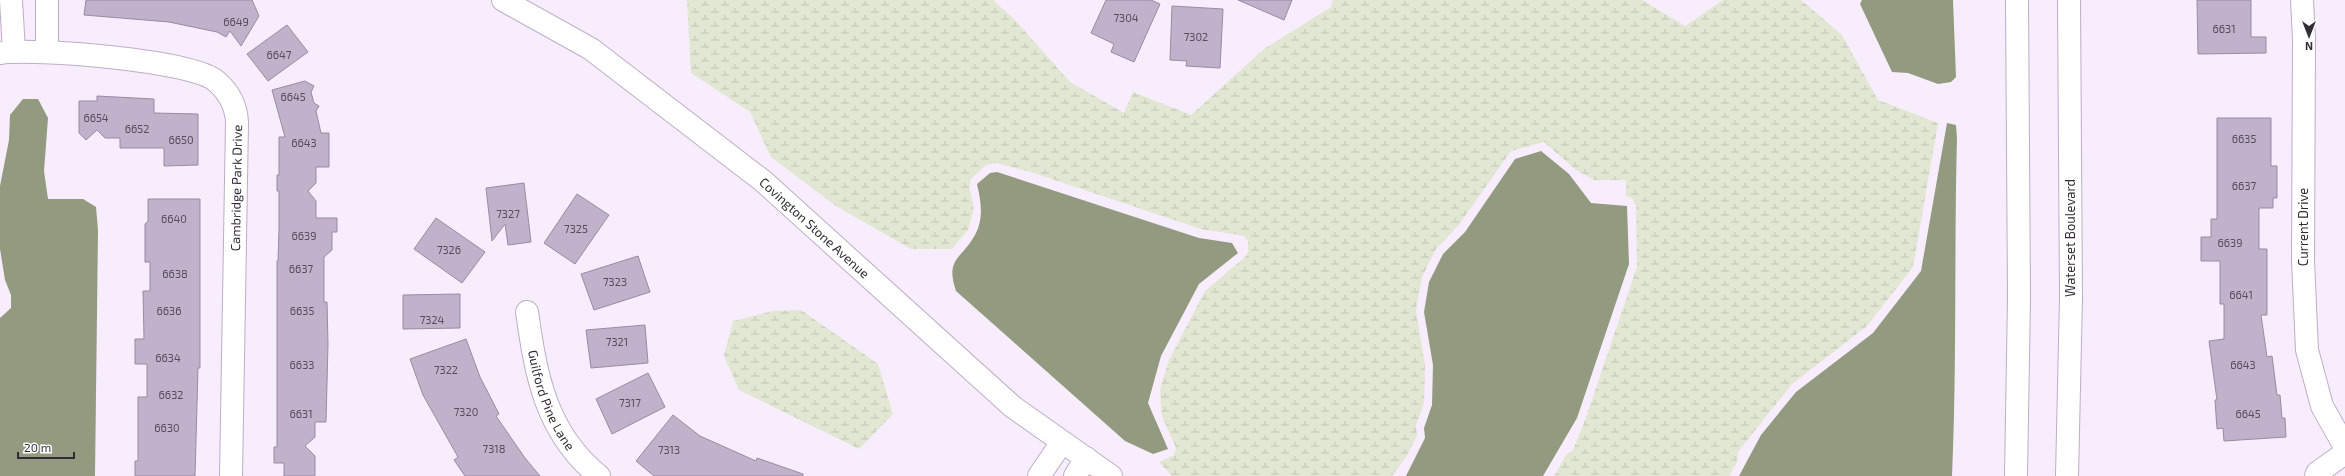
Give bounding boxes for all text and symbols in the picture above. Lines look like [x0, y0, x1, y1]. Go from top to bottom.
house number: 7304 [1113, 11, 1139, 24]
house number: 6649 [223, 15, 249, 28]
north arrow [2289, 16, 2329, 56]
house number: 6631 [2212, 22, 2236, 35]
house number: 7302 [1184, 30, 1208, 43]
text: N [2305, 40, 2313, 53]
house number: 6647 [267, 48, 292, 61]
house number: 6645 [280, 90, 306, 103]
house number: 6654 [83, 111, 109, 124]
house number: 6652 [125, 122, 149, 135]
street label: Cambridge Park Drive [227, 125, 245, 251]
house number: 6635 [2232, 132, 2256, 145]
house number: 6650 [168, 133, 194, 146]
house number: 6643 [291, 136, 317, 149]
street label: Covington Stone Avenue [756, 174, 873, 281]
street label: Waterset Boulevard [2062, 179, 2078, 297]
house number: 6637 [2232, 179, 2257, 192]
street label: Current Drive [2295, 188, 2311, 266]
house number: 7327 [496, 207, 520, 220]
house number: 6640 [161, 212, 187, 225]
house number: 7325 [564, 222, 588, 235]
house number: 6639 [292, 229, 317, 242]
house number: 6639 [2218, 236, 2243, 249]
house number: 7326 [437, 243, 461, 256]
house number: 6637 [289, 262, 314, 275]
house number: 6638 [162, 267, 188, 280]
house number: 7323 [603, 275, 627, 288]
house number: 6641 [2229, 288, 2253, 301]
house number: 6636 [157, 304, 182, 317]
house number: 6635 [290, 304, 314, 317]
house number: 7324 [420, 313, 445, 326]
house number: 7321 [606, 335, 628, 348]
street label: Guilford Pine Lane [525, 349, 578, 453]
house number: 6634 [155, 351, 181, 364]
house number: 6633 [290, 358, 314, 371]
house number: 6643 [2230, 358, 2256, 371]
house number: 7322 [434, 363, 458, 376]
house number: 6632 [159, 388, 183, 401]
house number: 7317 [619, 396, 641, 409]
house number: 7320 [454, 405, 478, 418]
house number: 6631 [289, 407, 313, 420]
house number: 6645 [2235, 407, 2261, 420]
house number: 6630 [154, 421, 180, 434]
scale bar [18, 434, 74, 460]
text: 20 m [24, 440, 51, 454]
house number: 7318 [483, 442, 505, 455]
house number: 7313 [658, 443, 680, 456]

